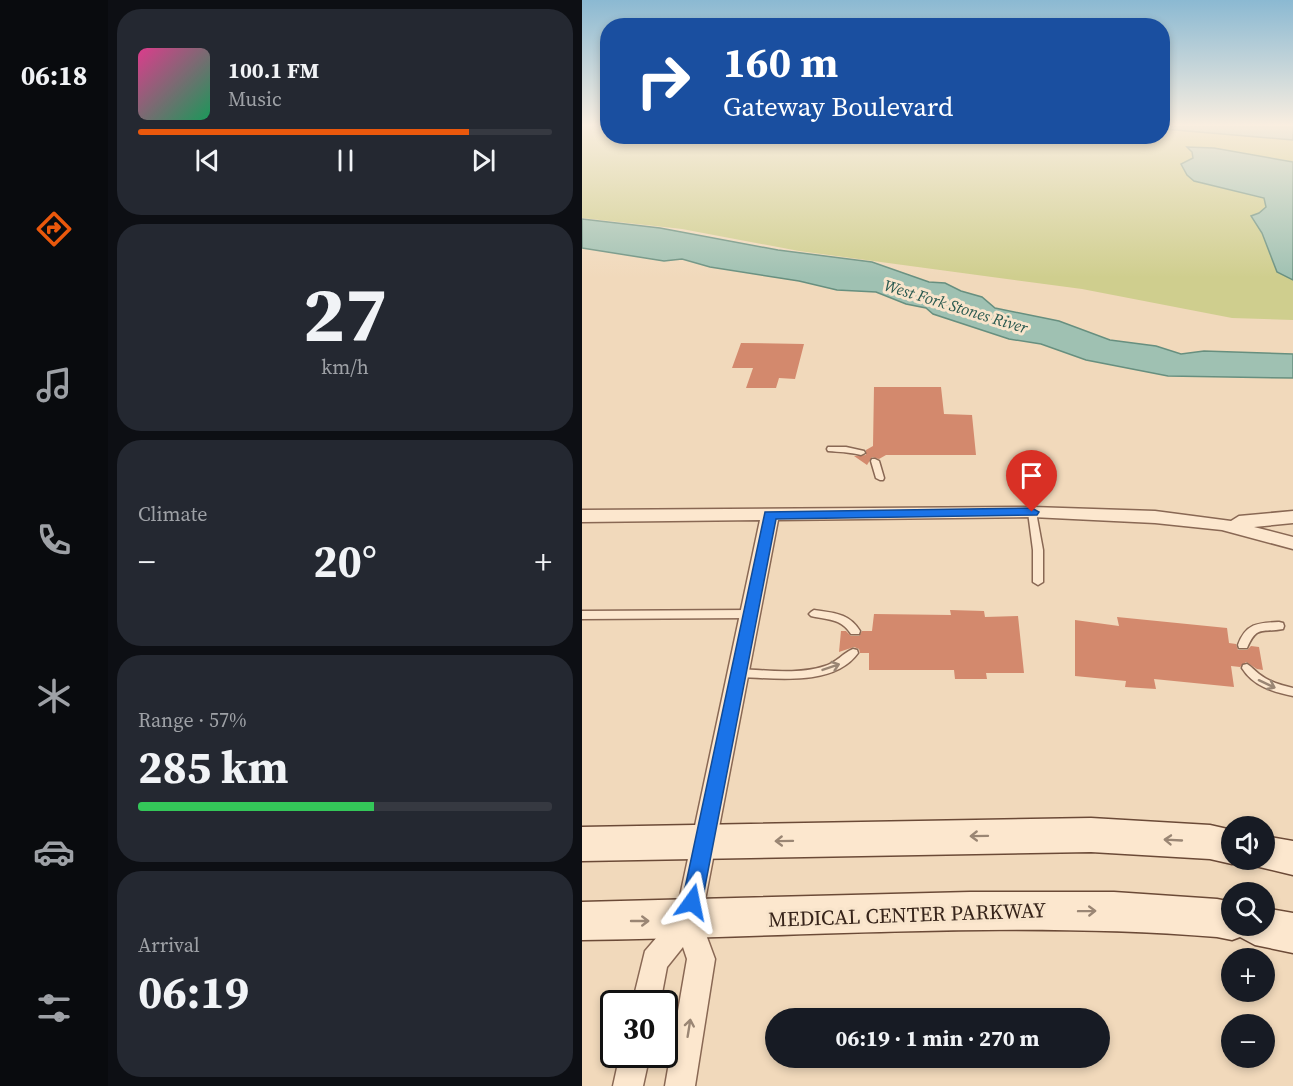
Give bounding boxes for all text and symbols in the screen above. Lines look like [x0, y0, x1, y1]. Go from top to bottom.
text: 160 m [723, 33, 838, 91]
icon: right [624, 42, 702, 120]
text: 100.1 FM [228, 55, 319, 85]
text: 06:18 [21, 57, 87, 94]
text: Music [228, 85, 282, 113]
text: Gateway Boulevard [723, 88, 953, 125]
icon: previous [191, 144, 224, 177]
icon: pause [329, 144, 362, 177]
icon: next [467, 144, 500, 177]
icon: directions [33, 208, 75, 250]
text: 27 [303, 260, 387, 367]
water label: West Fork Stones River [881, 274, 1031, 339]
text: km/h [321, 353, 369, 381]
icon: music [33, 364, 75, 406]
pin [1006, 450, 1057, 512]
icon: arrive [1015, 459, 1048, 492]
text: Climate [138, 500, 207, 528]
icon: phone [33, 519, 75, 561]
text: 20° [313, 530, 377, 592]
text: − [138, 539, 156, 584]
text: + [534, 539, 552, 584]
one-way arrow [822, 661, 840, 672]
icon: climate [33, 675, 75, 717]
one-way arrow [1258, 679, 1276, 690]
text: Range · 57% [138, 706, 247, 734]
text: 285 km [138, 736, 289, 798]
map controls [1221, 816, 1275, 1068]
button: sound [1221, 816, 1275, 870]
icon: car [33, 831, 75, 873]
one-way arrow [969, 831, 989, 842]
one-way arrow [774, 835, 794, 847]
one-way arrow [1164, 835, 1184, 846]
position arrow [660, 870, 724, 934]
button: search [1221, 882, 1275, 936]
street label: MEDICAL CENTER PARKWAY [767, 895, 1047, 934]
one-way arrow [1077, 905, 1097, 917]
one-way arrow [630, 915, 650, 927]
text: Arrival [138, 931, 200, 959]
button: + [1221, 948, 1275, 1002]
text: 06:19 [138, 961, 249, 1023]
icon: filters [33, 987, 75, 1029]
speed limit sign: 30 [600, 990, 678, 1068]
button: − [1221, 1014, 1275, 1068]
one-way arrow [684, 1019, 695, 1039]
text: 06:19 · 1 min · 270 m [836, 1023, 1039, 1053]

